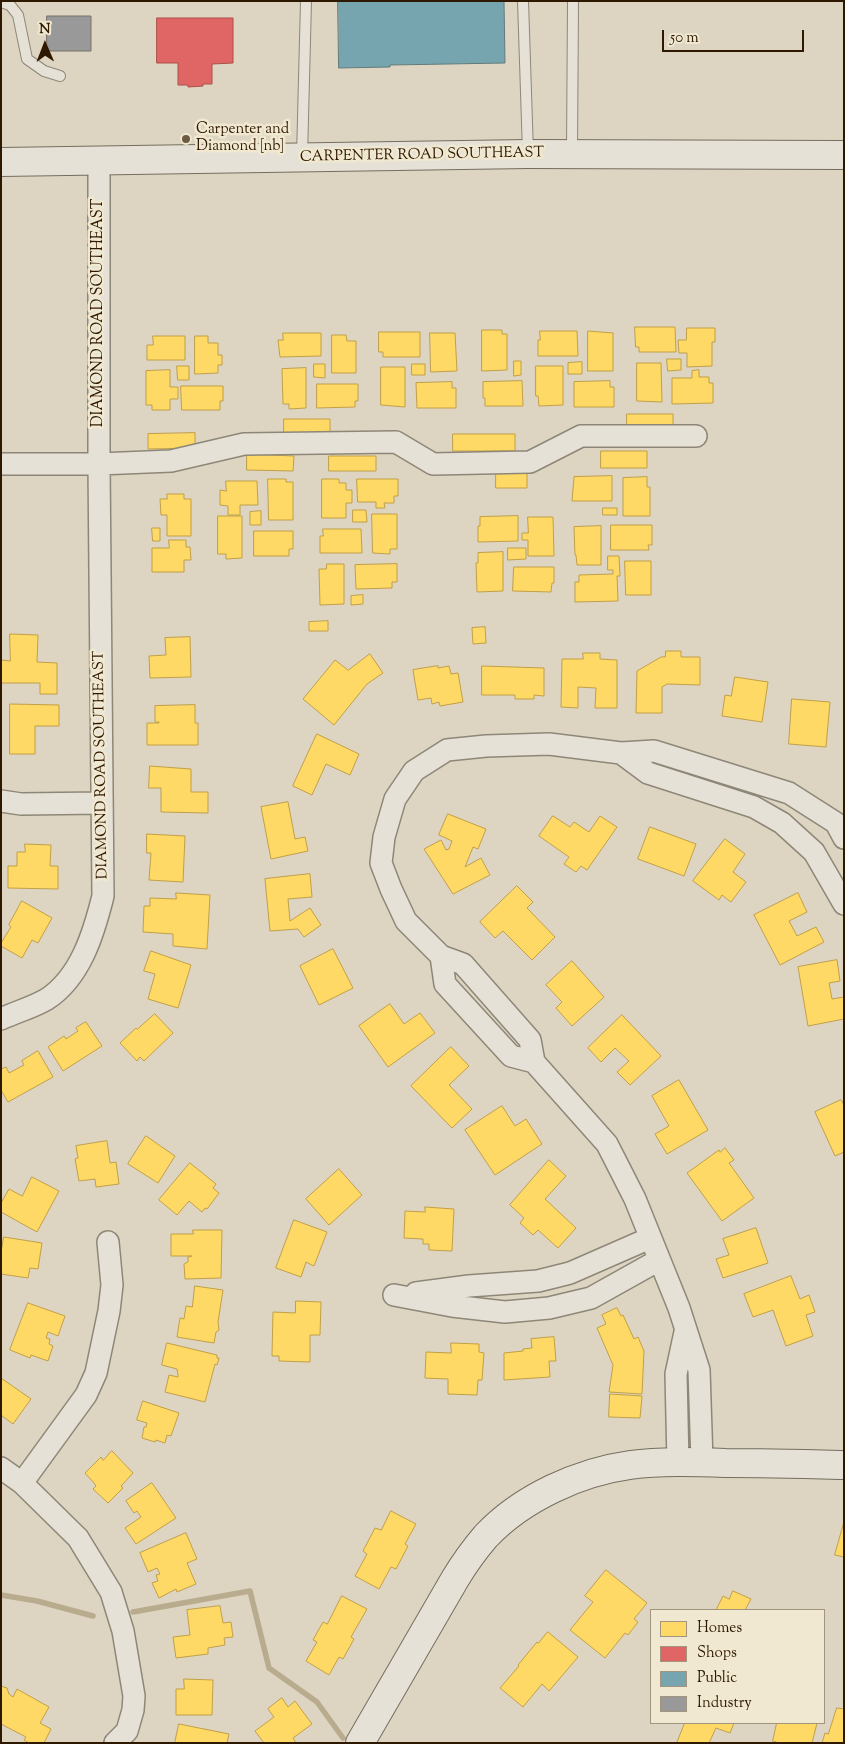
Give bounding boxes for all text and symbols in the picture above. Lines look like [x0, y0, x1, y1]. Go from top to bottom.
north arrow [20, 20, 70, 70]
text: N [39, 20, 51, 40]
scale bar [665, 20, 808, 52]
text: 50 m [670, 28, 699, 49]
place label: Carpenter and Diamond [nb] [196, 121, 289, 156]
marker: Carpenter and Diamond [nb] [180, 133, 192, 145]
street label: CARPENTER ROAD SOUTHEAST [300, 145, 544, 167]
street label: DIAMOND ROAD SOUTHEAST [90, 199, 108, 427]
street label: DIAMOND ROAD SOUTHEAST [91, 651, 113, 879]
legend [650, 1609, 825, 1724]
text: Homes [697, 1618, 742, 1639]
text: Shops [697, 1643, 737, 1664]
text: Public [697, 1668, 737, 1689]
text: Industry [697, 1693, 752, 1714]

